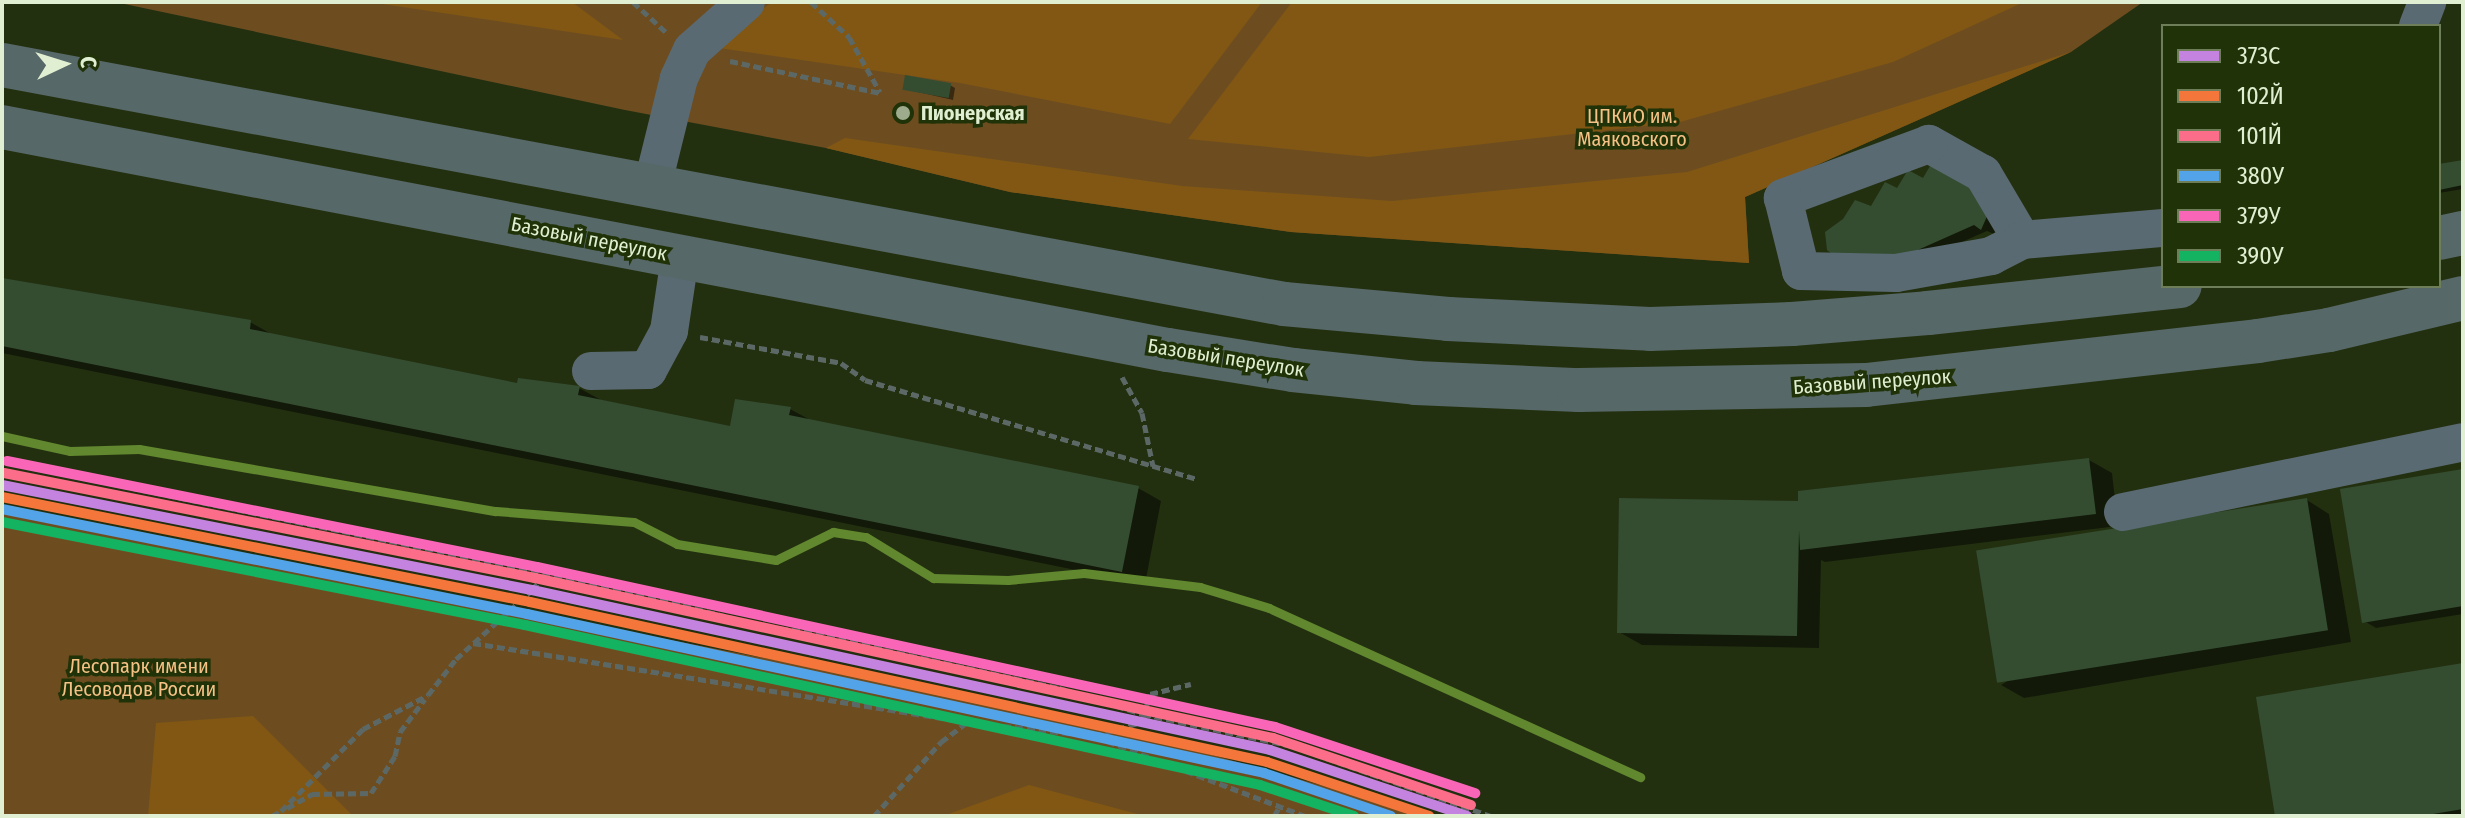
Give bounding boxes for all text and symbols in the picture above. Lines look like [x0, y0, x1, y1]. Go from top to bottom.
north arrow [24, 24, 104, 104]
legend [2161, 24, 2441, 288]
text: 373C [2237, 42, 2280, 70]
text: С [75, 56, 102, 69]
text: 102Й [2237, 82, 2284, 110]
place label: Пионерская [921, 101, 1024, 125]
marker: Пионерская [892, 102, 914, 124]
park label: ЦПКиО им. Маяковского [1577, 105, 1687, 152]
text: 101Й [2237, 122, 2282, 150]
text: 380У [2237, 162, 2284, 190]
text: 379У [2237, 202, 2280, 230]
street label: Базовый переулок [509, 212, 669, 266]
text: 390У [2237, 242, 2283, 270]
street label: Базовый переулок [1146, 334, 1306, 382]
street label: Базовый переулок [1792, 365, 1952, 399]
park label: Лесопарк имени Лесоводов России [62, 654, 216, 701]

